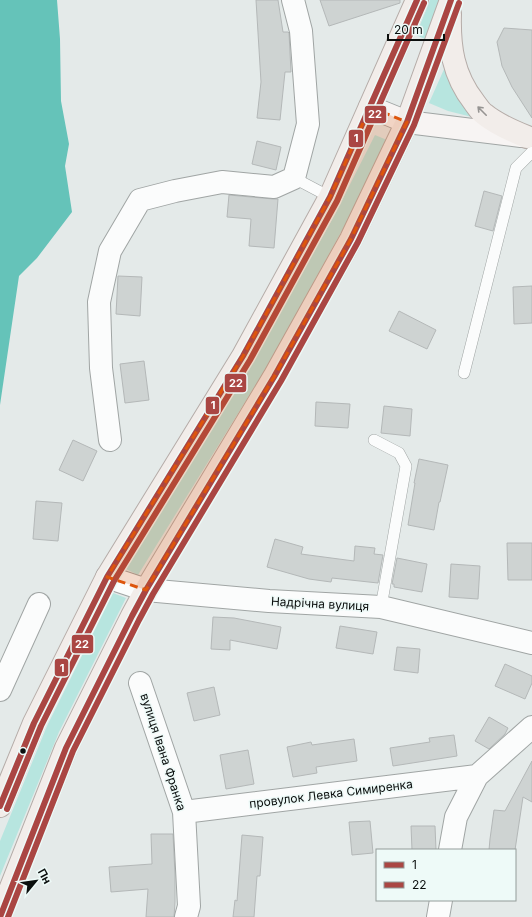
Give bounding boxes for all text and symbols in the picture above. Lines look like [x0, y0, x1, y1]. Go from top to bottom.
scale bar [388, 16, 444, 42]
text: 20 m [394, 22, 423, 37]
line badge: 22 [364, 105, 387, 124]
one-way arrow [477, 106, 487, 116]
text: 22 [368, 107, 382, 121]
line badge: 1 [348, 129, 364, 148]
text: 1 [354, 131, 359, 145]
line badge: 22 [224, 373, 247, 393]
text: 22 [229, 376, 243, 390]
line badge: 1 [205, 396, 220, 415]
text: 1 [211, 398, 216, 412]
street label: Надрічна вулиця [271, 593, 370, 614]
line badge: 22 [71, 634, 94, 654]
text: 22 [75, 637, 89, 651]
line badge: 1 [54, 658, 69, 677]
text: 1 [60, 661, 65, 675]
street label: вулиця Івана Франка [137, 691, 190, 812]
unlabelled marker [18, 746, 28, 756]
street label: провулок Левка Симиренка [248, 776, 414, 811]
legend [376, 849, 516, 901]
text: 1 [412, 857, 417, 872]
north arrow [16, 861, 56, 901]
text: Пн [35, 866, 55, 886]
text: 22 [412, 877, 427, 892]

